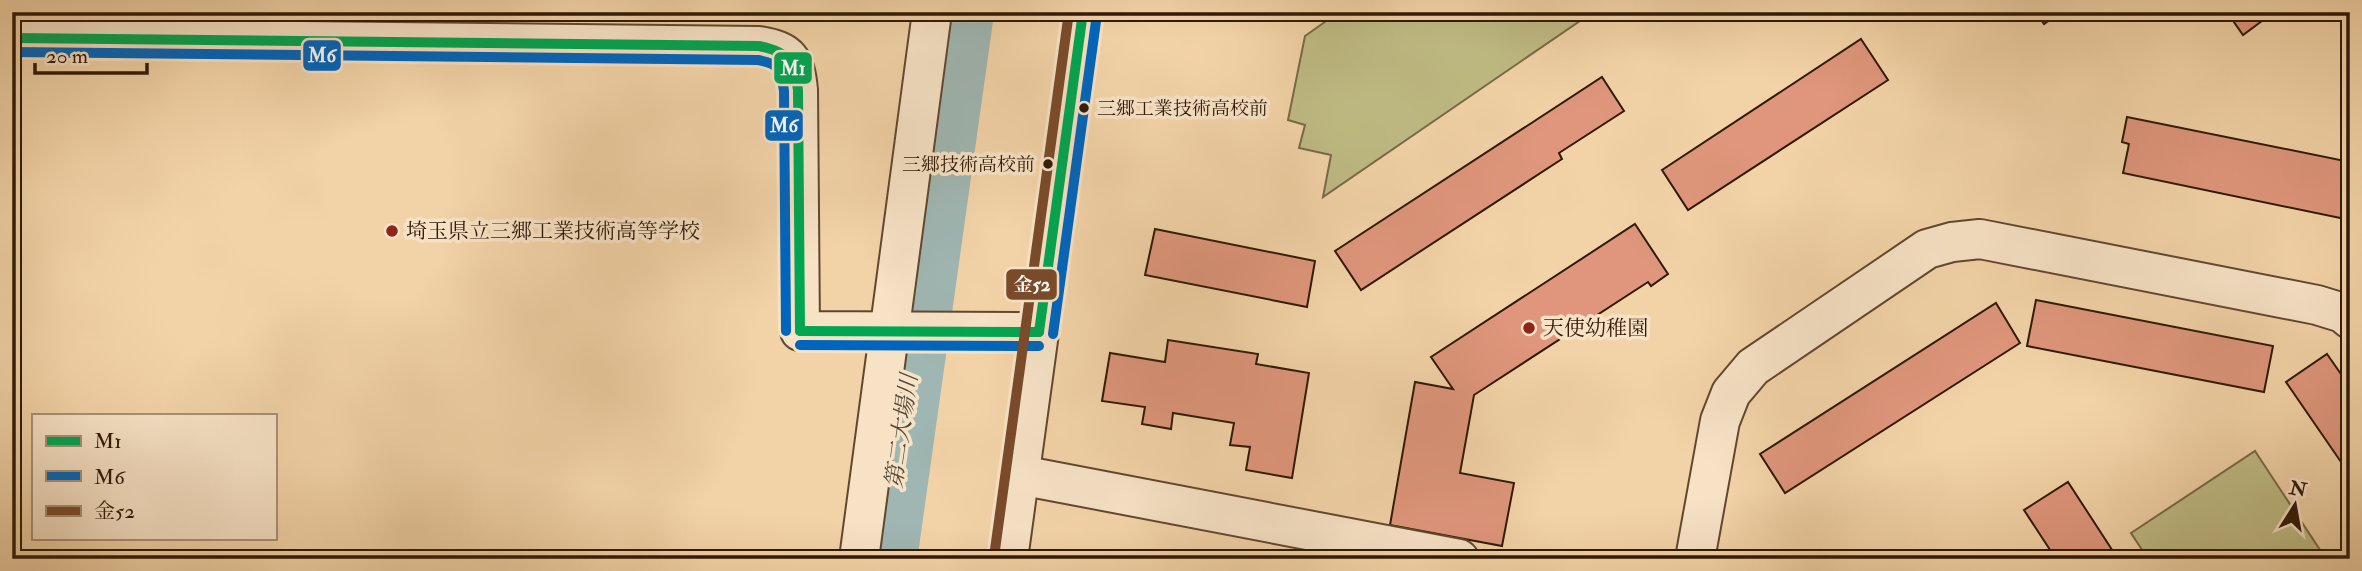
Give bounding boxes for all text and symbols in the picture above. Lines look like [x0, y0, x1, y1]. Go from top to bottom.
scale bar [35, 32, 147, 76]
line badge: M6 [302, 39, 342, 72]
text: 20 m [46, 43, 88, 70]
text: M6 [307, 44, 337, 68]
line badge: M1 [773, 51, 813, 85]
text: M1 [779, 57, 806, 81]
place label: 三郷工業技術高校前 [1097, 97, 1268, 121]
marker: 三郷工業技術高校前 [1077, 101, 1091, 115]
line badge: M6 [764, 109, 804, 142]
text: M6 [769, 114, 799, 138]
place label: 三郷技術高校前 [902, 153, 1035, 177]
marker: 三郷技術高校前 [1041, 157, 1055, 171]
place label: 埼玉県立三郷工業技術高等学校 [406, 218, 700, 245]
marker: 埼玉県立三郷工業技術高等学校 [384, 223, 400, 239]
line badge: 金52 [1005, 268, 1058, 301]
text: 金52 [1014, 273, 1051, 297]
place label: 天使幼稚園 [1543, 315, 1648, 342]
marker: 天使幼稚園 [1521, 320, 1537, 336]
water label: 第二大場川 [879, 369, 924, 490]
legend [32, 414, 276, 540]
text: M1 [94, 428, 122, 455]
text: M6 [94, 464, 126, 491]
north arrow [2260, 470, 2330, 540]
text: N [2286, 476, 2310, 503]
text: 金52 [94, 498, 135, 525]

